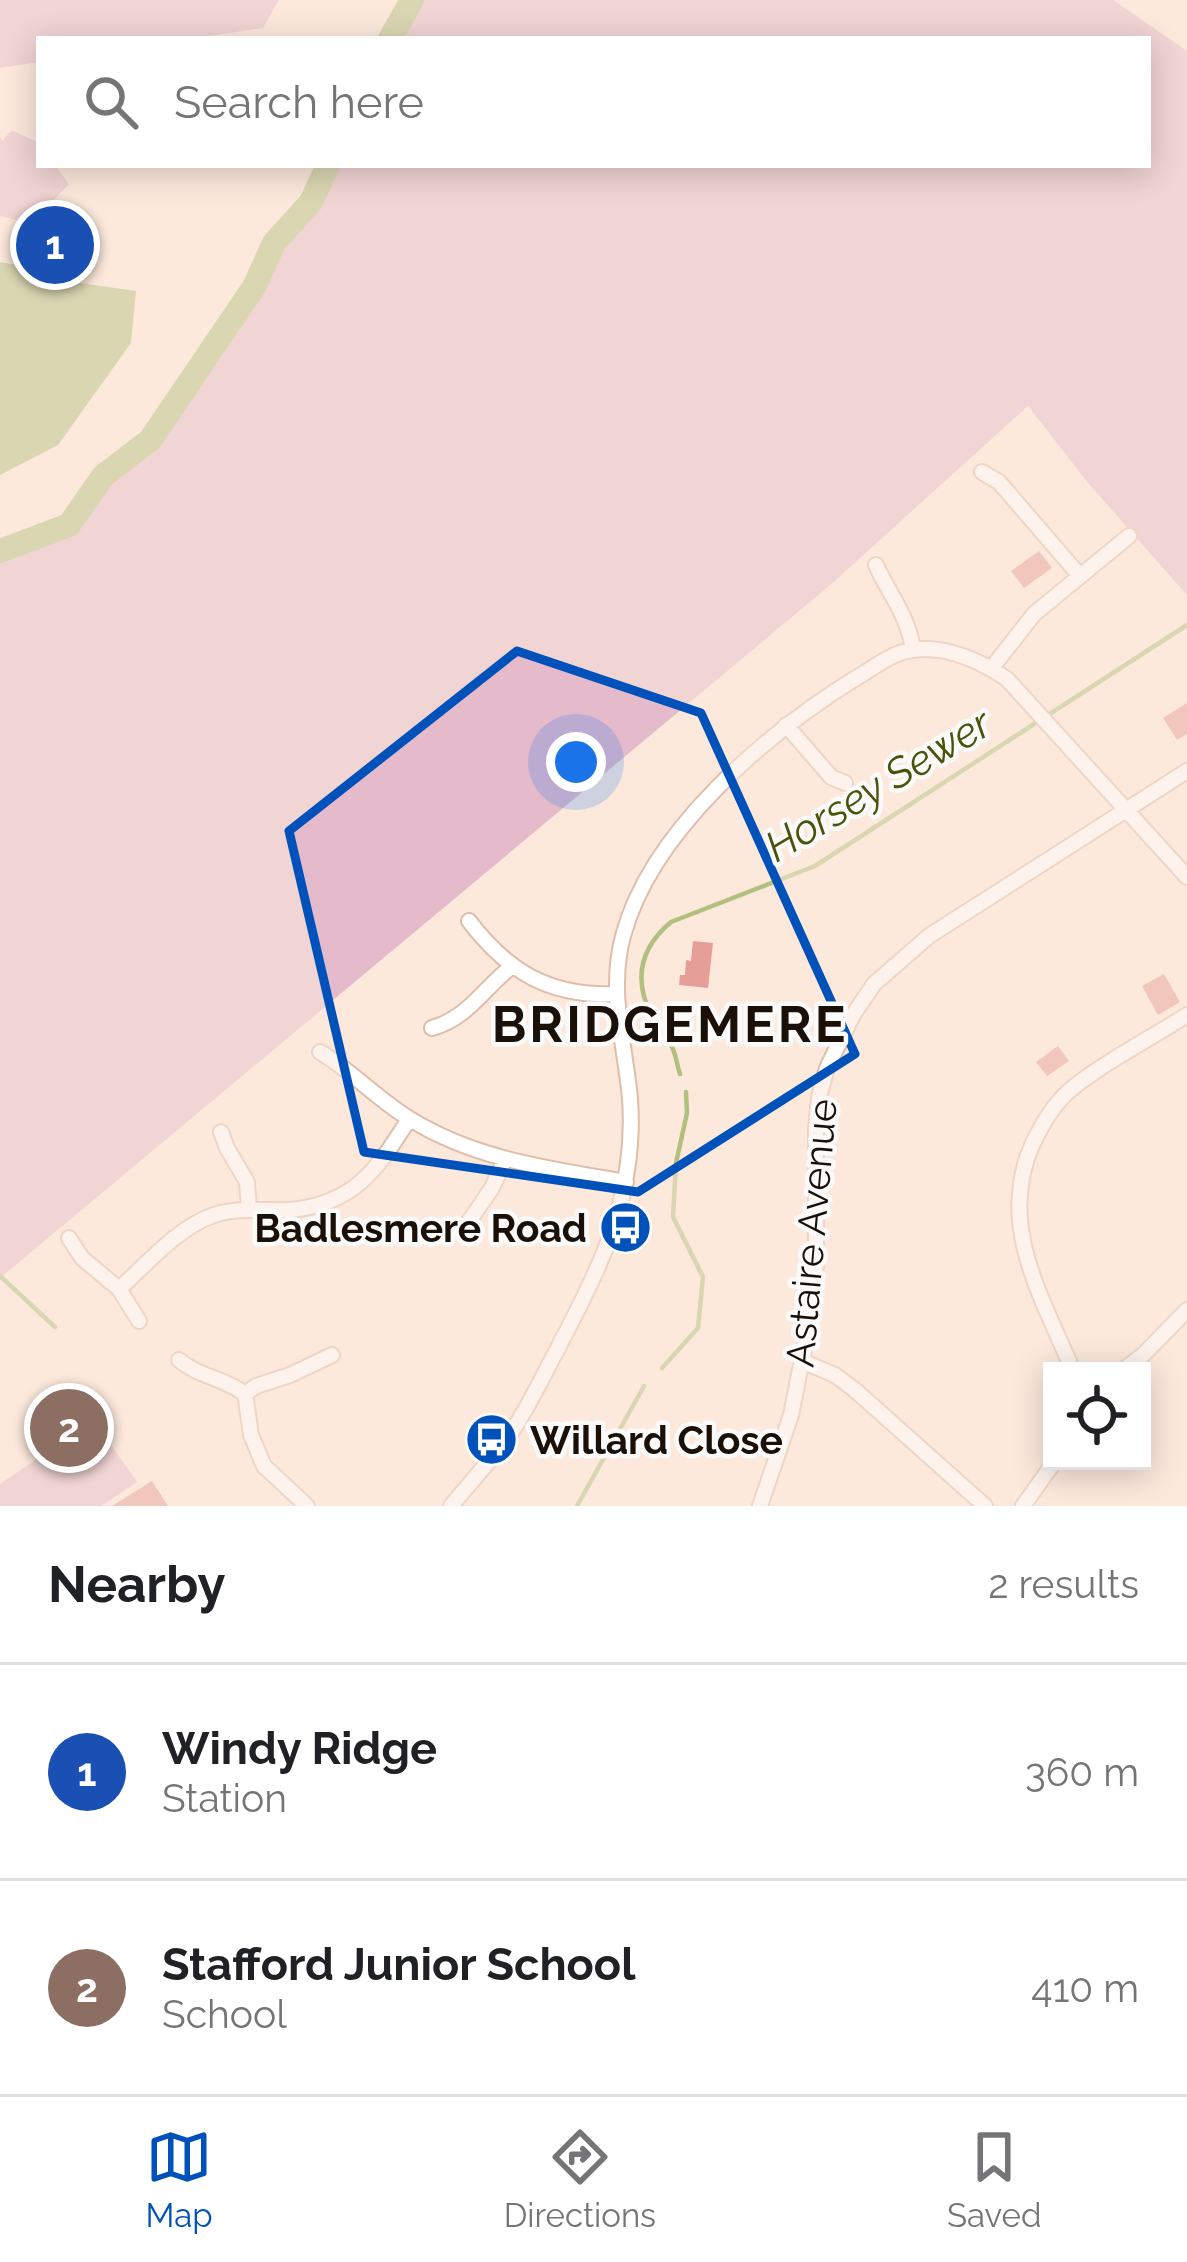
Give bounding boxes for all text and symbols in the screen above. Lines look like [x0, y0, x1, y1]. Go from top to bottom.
search box [36, 36, 1151, 168]
icon: search [78, 69, 144, 135]
text: Search here [174, 76, 424, 129]
pin: 1 [16, 200, 94, 290]
water label: Horsey Sewer [756, 698, 1001, 872]
your location [546, 732, 606, 792]
district label: BRIDGEMERE [492, 994, 848, 1054]
street label: Astaire Avenue [776, 1097, 846, 1369]
bus stop icon: Badlesmere Road [598, 1200, 654, 1256]
place label: Badlesmere Road [254, 1205, 587, 1251]
map controls [1043, 1362, 1151, 1470]
button: locate [1043, 1362, 1151, 1470]
pin: 2 [30, 1383, 108, 1473]
bus stop icon: Willard Close [463, 1412, 519, 1468]
place label: Willard Close [530, 1417, 783, 1463]
text: Nearby [48, 1554, 225, 1614]
text: 2 results [988, 1561, 1139, 1607]
text: Windy Ridge [162, 1722, 437, 1775]
text: 1 [77, 1749, 97, 1795]
text: 360 m [1025, 1749, 1139, 1795]
text: Station [162, 1775, 287, 1821]
text: Stafford Junior School [162, 1938, 635, 1991]
text: 2 [76, 1965, 98, 2011]
text: 410 m [1031, 1965, 1139, 2011]
text: School [162, 1991, 287, 2037]
tab: Map [146, 2124, 213, 2235]
tab: Directions [504, 2124, 656, 2235]
tab: Saved [947, 2124, 1041, 2235]

